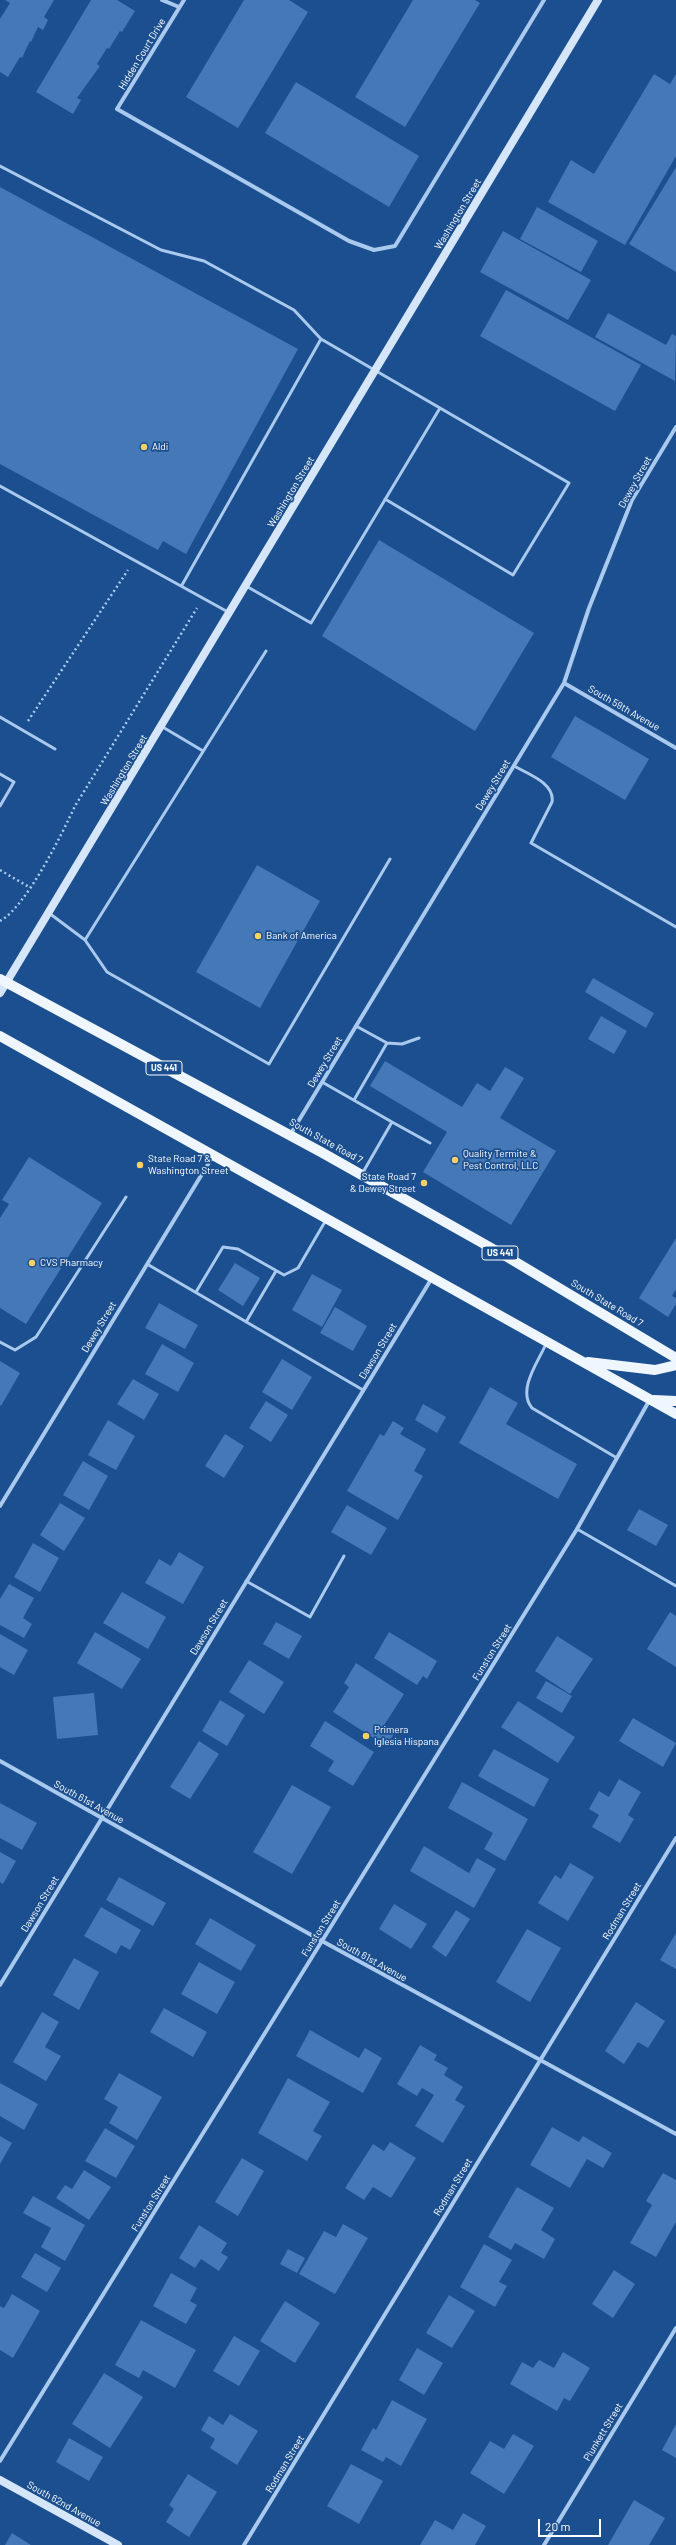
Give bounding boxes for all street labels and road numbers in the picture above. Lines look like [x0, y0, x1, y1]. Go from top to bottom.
street label: Hidden Court Drive [116, 16, 168, 92]
street label: Washington Street [432, 176, 484, 252]
street label: Washington Street [265, 454, 317, 530]
street label: Dewey Street [616, 454, 654, 510]
street label: South 59th Avenue [586, 683, 662, 733]
street label: Washington Street [98, 732, 150, 808]
street label: Dewey Street [473, 757, 513, 813]
street label: Dewey Street [305, 1034, 345, 1090]
road number: US 441 [146, 1061, 182, 1075]
street label: South State Road 7 [287, 1116, 365, 1166]
road number: US 441 [482, 1246, 518, 1260]
street label: South State Road 7 [569, 1277, 645, 1329]
street label: Dewey Street [79, 1299, 119, 1355]
street label: Dawson Street [357, 1321, 399, 1381]
street label: Dawson Street [188, 1597, 230, 1657]
street label: Funston Street [470, 1621, 514, 1683]
street label: South 61st Avenue [52, 1778, 126, 1826]
street label: Dawson Street [19, 1874, 61, 1934]
street label: Rodman Street [600, 1880, 644, 1942]
street label: Funston Street [299, 1897, 343, 1959]
street label: South 61st Avenue [335, 1936, 409, 1984]
street label: Rodman Street [431, 2156, 475, 2218]
street label: Funston Street [129, 2172, 173, 2234]
street label: Plunkett Street [581, 2401, 625, 2463]
street label: Rodman Street [263, 2433, 307, 2495]
street label: South 62nd Avenue [25, 2479, 103, 2529]

